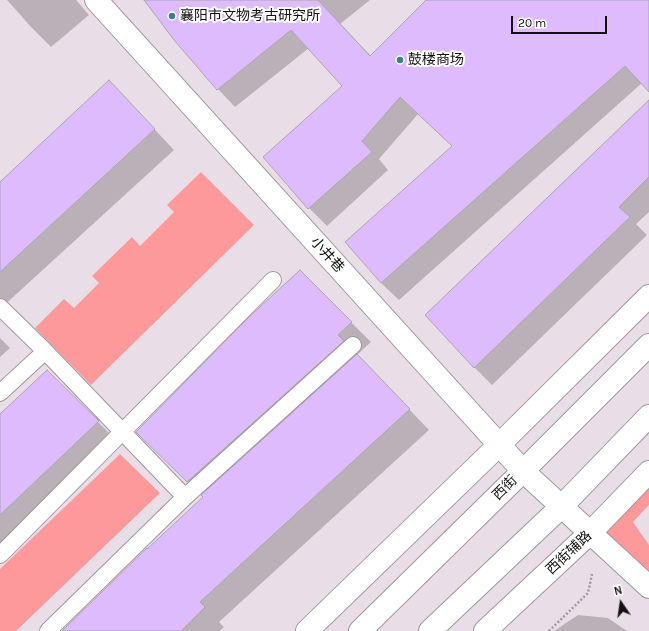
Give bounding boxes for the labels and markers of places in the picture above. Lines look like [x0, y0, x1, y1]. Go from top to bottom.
place label: 襄阳市文物考古研究所 [180, 8, 320, 24]
marker: 襄阳市文物考古研究所 [167, 11, 177, 21]
place label: 鼓楼商场 [408, 52, 464, 68]
marker: 鼓楼商场 [395, 55, 405, 65]

